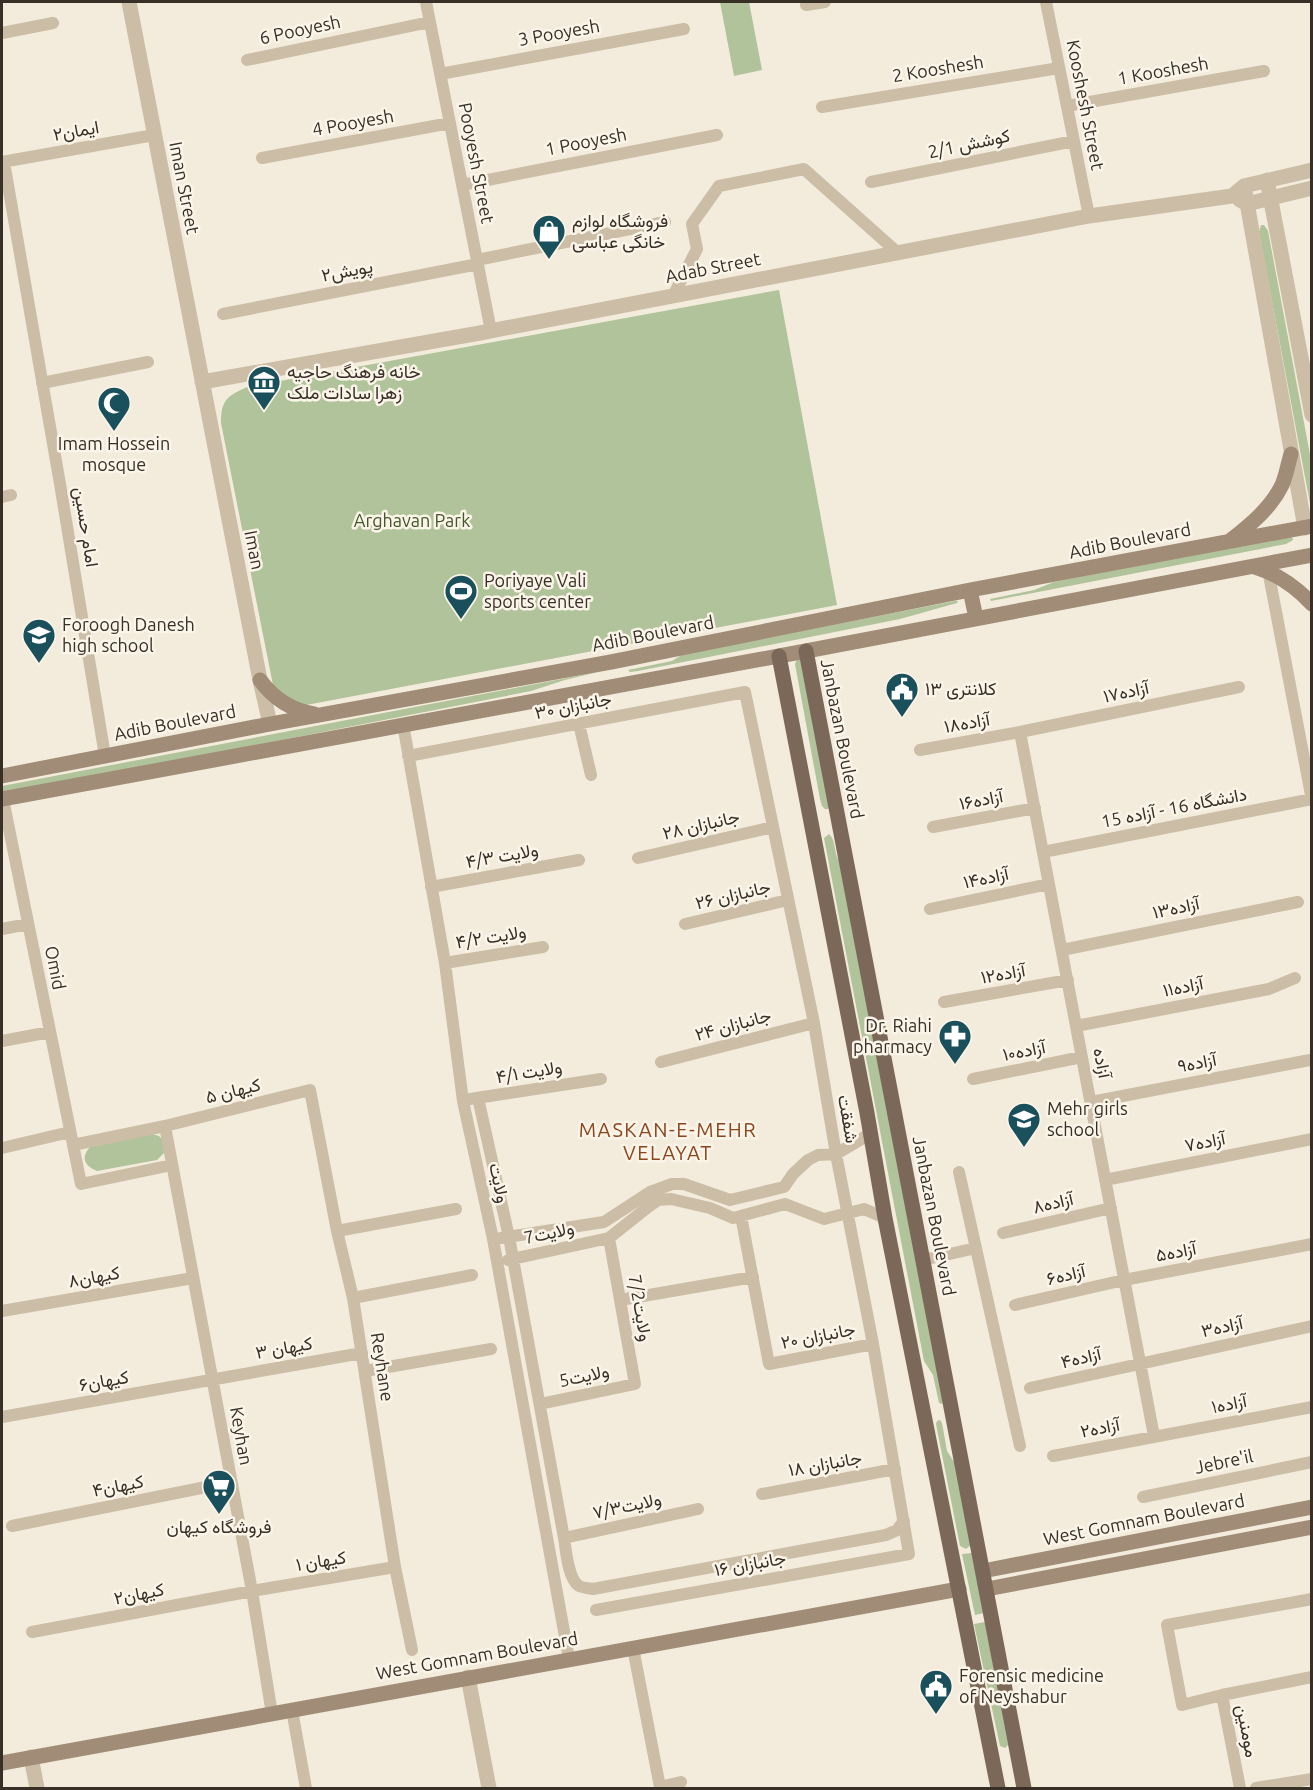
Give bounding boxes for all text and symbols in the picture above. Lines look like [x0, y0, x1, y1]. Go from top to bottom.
street label: 6 Pooyesh [257, 11, 342, 47]
street label: 3 Pooyesh [516, 15, 601, 49]
street label: Kooshesh Street [1064, 38, 1108, 172]
street label: 2 Kooshesh [891, 51, 985, 85]
street label: 1 Kooshesh [1116, 52, 1210, 88]
street label: Pooyesh Street [455, 101, 498, 225]
street label: 4 Pooyesh [310, 105, 395, 139]
street label: ایمان۲ [51, 116, 101, 145]
street label: 1 Pooyesh [543, 123, 628, 159]
street label: کوشش 2/1 [926, 125, 1012, 163]
street label: Iman Street [166, 140, 204, 236]
place label: فروشگاه لوازم خانگی عباسی [572, 210, 668, 253]
shop icon: فروشگاه لوازم خانگی عباسی [531, 213, 567, 260]
street label: Adab Street [664, 248, 762, 286]
street label: پویش۲ [319, 255, 375, 288]
place label: خانه فرهنگ حاجیه زهرا سادات ملک [287, 361, 420, 404]
museum icon: خانه فرهنگ حاجیه زهرا سادات ملک [246, 364, 282, 411]
mosque icon: Imam Hossein mosque [96, 385, 132, 432]
place label: Imam Hossein mosque [58, 433, 170, 474]
street label: امام حسین [68, 485, 103, 569]
park label: Arghavan Park [354, 510, 470, 530]
street label: Adib Boulevard [1067, 518, 1192, 562]
street label: Iman [241, 528, 269, 571]
place label: Poriyaye Vali sports center [484, 570, 591, 611]
sports icon: Poriyaye Vali sports center [443, 573, 479, 620]
street label: Adib Boulevard [590, 611, 715, 655]
place label: Foroogh Danesh high school [62, 614, 195, 655]
school or university icon: Foroogh Danesh high school [21, 617, 57, 664]
street label: Janbazan Boulevard [818, 657, 868, 820]
public building icon: کلانتری ۱۳ [884, 671, 920, 718]
street label: آزاده۱۷ [1101, 676, 1153, 708]
place label: کلانتری ۱۳ [925, 678, 996, 700]
street label: جانبازان ۳۰ [533, 688, 613, 724]
street label: Adib Boulevard [112, 700, 237, 744]
street label: آزاده۱۸ [942, 708, 993, 738]
street label: دانشگاه 16 - آزاده 15 [1099, 783, 1249, 833]
street label: آزاده۱۶ [957, 785, 1007, 815]
street label: جانبازان ۲۸ [660, 805, 742, 845]
street label: ولایت ۴/۳ [464, 839, 540, 873]
street label: آزاده۱۴ [961, 862, 1012, 894]
street label: جانبازان ۲۶ [693, 876, 773, 914]
street label: آزاده۱۳ [1151, 892, 1203, 924]
street label: ولایت ۴/۲ [454, 921, 528, 953]
street label: Omid [42, 944, 70, 992]
street label: آزاده۱۲ [979, 959, 1029, 989]
street label: آزاده۱۱ [1161, 972, 1207, 1002]
street label: جانبازان ۲۴ [692, 1004, 774, 1046]
place label: Dr. Riahi pharmacy [853, 1015, 932, 1056]
pharmacy icon: Dr. Riahi pharmacy [937, 1018, 973, 1065]
street label: آزاده۱۰ [1001, 1036, 1049, 1066]
street label: آزاده [1088, 1046, 1116, 1082]
street label: آزاده۹ [1176, 1048, 1220, 1078]
street label: ولایت ۴/۱ [494, 1056, 564, 1088]
street label: کیهان ۵ [203, 1074, 263, 1108]
street label: شفقت [835, 1093, 863, 1145]
place label: Mehr girls school [1047, 1098, 1128, 1139]
school or university icon: Mehr girls school [1006, 1101, 1042, 1148]
district label: MASKAN-E-MEHR VELAYAT [579, 1118, 757, 1164]
street label: آزاده۷ [1183, 1127, 1229, 1157]
street label: Janbazan Boulevard [910, 1134, 960, 1297]
street label: ولایت [484, 1161, 514, 1205]
street label: آزاده۸ [1031, 1187, 1077, 1218]
street label: ولایت7 [522, 1217, 576, 1249]
street label: آزاده۵ [1154, 1237, 1200, 1267]
street label: آزاده۶ [1045, 1259, 1089, 1290]
street label: کیهان۸ [67, 1262, 122, 1292]
street label: ولایت7/2 [623, 1273, 657, 1343]
street label: آزاده۳ [1199, 1311, 1247, 1342]
street label: جانبازان ۲۰ [779, 1318, 857, 1354]
street label: Reyhane [368, 1331, 398, 1403]
street label: کیهان ۳ [254, 1332, 314, 1364]
street label: آزاده۴ [1059, 1342, 1105, 1373]
street label: ولایت5 [557, 1360, 611, 1392]
street label: کیهان۶ [77, 1366, 131, 1396]
street label: آزاده۱ [1209, 1389, 1250, 1418]
street label: Keyhan [227, 1405, 257, 1467]
street label: آزاده۲ [1078, 1413, 1123, 1443]
street label: Jebre'il [1193, 1445, 1255, 1477]
street label: جانبازان ۱۸ [787, 1447, 863, 1481]
supermarket icon: فروشگاه کیهان [201, 1468, 237, 1515]
street label: کیهان۴ [91, 1470, 145, 1502]
street label: ولایت۷/۳ [591, 1488, 663, 1524]
street label: West Gomnam Boulevard [1041, 1490, 1246, 1548]
place label: فروشگاه کیهان [167, 1516, 271, 1538]
street label: کیهان ۱ [294, 1546, 348, 1576]
street label: جانبازان ۱۶ [713, 1547, 787, 1581]
street label: کیهان۲ [112, 1578, 166, 1610]
street label: West Gomnam Boulevard [374, 1627, 579, 1683]
place label: Forensic medicine of Neyshabur [959, 1665, 1104, 1706]
public building icon: Forensic medicine of Neyshabur [918, 1668, 954, 1715]
street label: مومنین [1231, 1703, 1263, 1759]

